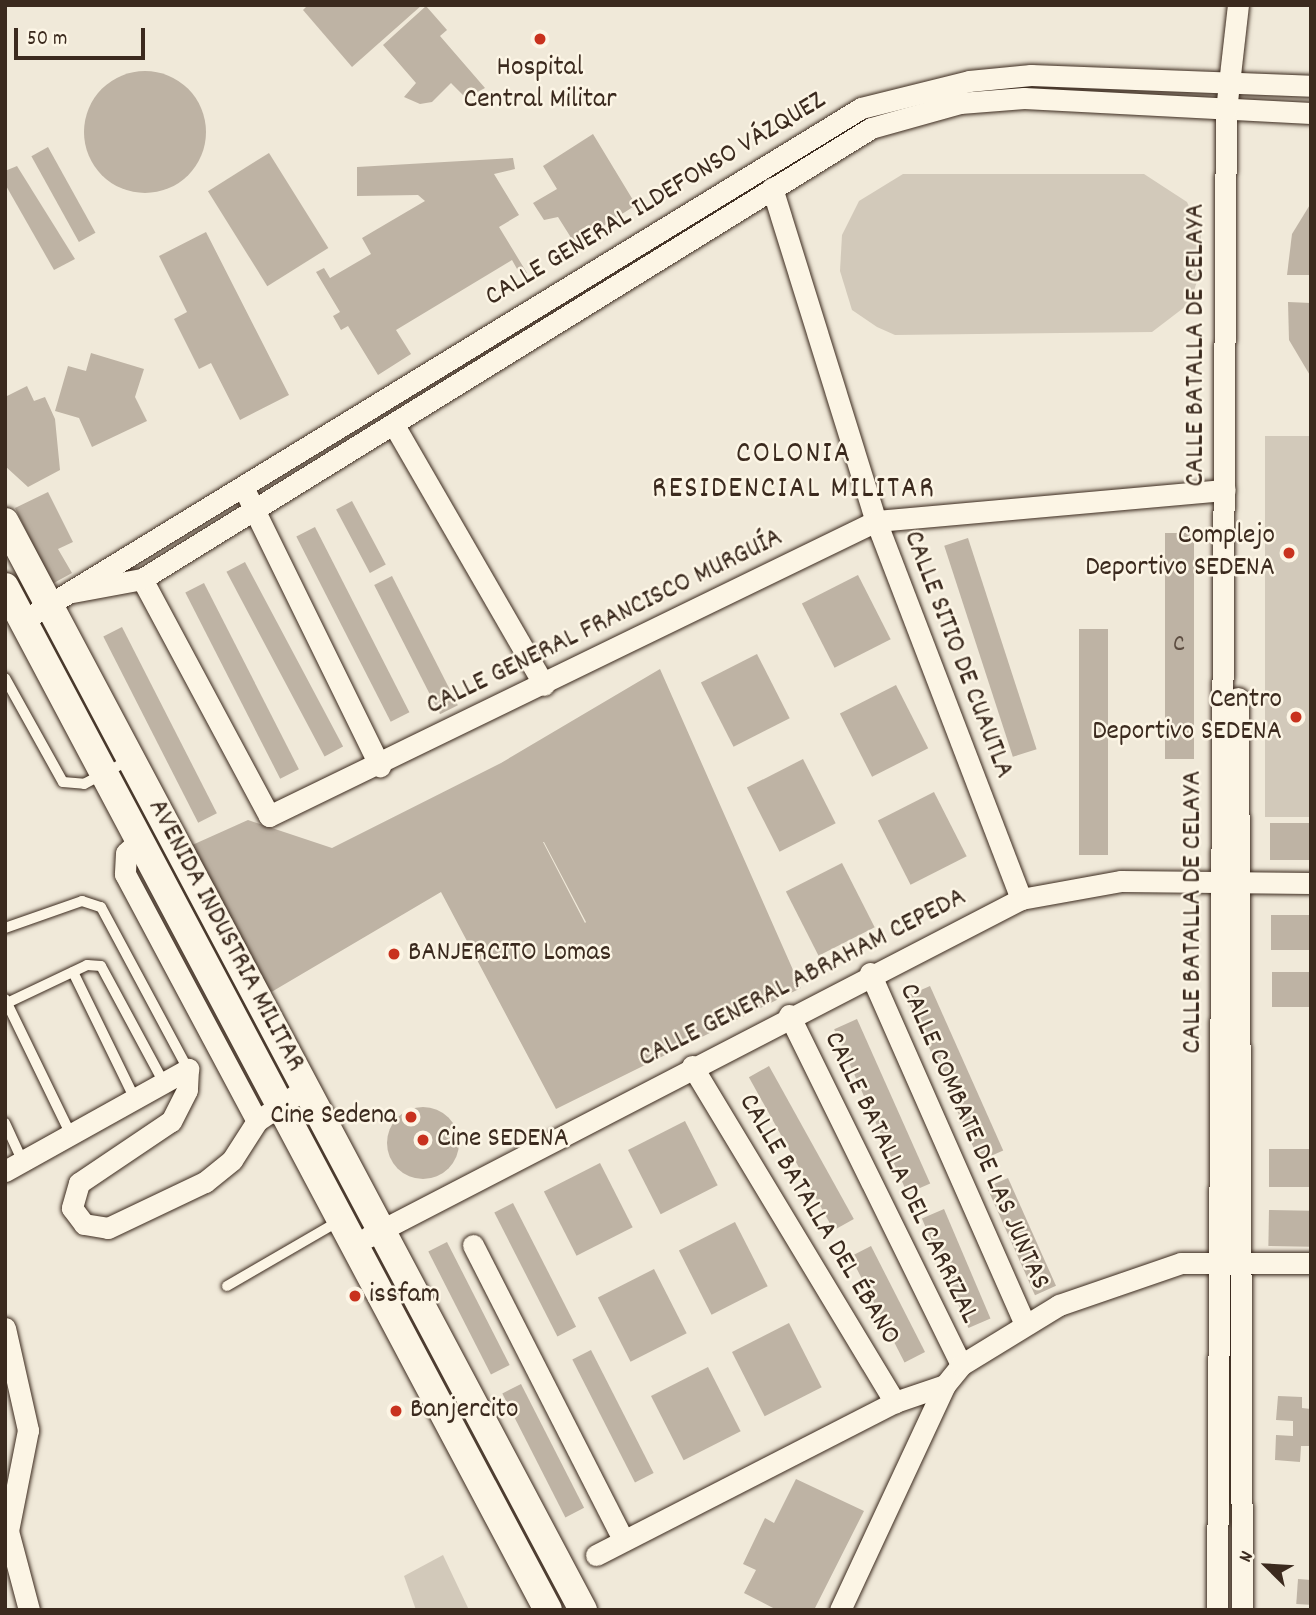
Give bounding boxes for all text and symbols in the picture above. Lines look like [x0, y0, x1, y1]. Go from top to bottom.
scale bar [18, 14, 149, 58]
text: 50 m [27, 25, 67, 55]
marker: Hospital Central Militar [530, 29, 550, 49]
place label: Hospital Central Militar [463, 52, 617, 118]
street label: CALLE GENERAL ILDEFONSO VÁZQUEZ [480, 85, 832, 315]
street label: CALLE BATALLA DE CELAYA [1180, 203, 1214, 487]
district label: COLONIA RESIDENCIAL MILITAR [654, 438, 934, 508]
place label: Complejo Deportivo SEDENA [1085, 520, 1275, 586]
street label: CALLE GENERAL FRANCISCO MURGUÍA [421, 522, 789, 724]
street label: CALLE SITIO DE CUAUTLA [894, 527, 1020, 783]
marker: Complejo Deportivo SEDENA [1281, 545, 1297, 561]
house number: C [1173, 632, 1185, 660]
place label: Centro Deportivo SEDENA [1092, 684, 1282, 750]
marker: Centro Deportivo SEDENA [1288, 709, 1304, 725]
street label: CALLE BATALLA DE CELAYA [1177, 770, 1211, 1054]
street label: AVENIDA INDUSTRIA MILITAR [139, 794, 311, 1078]
street label: CALLE GENERAL ABRAHAM CEPEDA [634, 882, 972, 1076]
place label: BANJERCITO Lomas [408, 937, 611, 971]
marker: BANJERCITO Lomas [386, 946, 402, 962]
street label: CALLE COMBATE DE LAS JUNTAS [890, 979, 1056, 1295]
street label: CALLE BATALLA DEL CARRIZAL [815, 1027, 985, 1329]
street label: CALLE BATALLA DEL ÉBANO [730, 1088, 906, 1352]
place label: Cine Sedena [270, 1100, 397, 1134]
marker: Cine Sedena [403, 1109, 419, 1125]
place label: Cine SEDENA [437, 1123, 569, 1157]
marker: Cine SEDENA [415, 1132, 431, 1148]
place label: issfam [369, 1279, 440, 1313]
marker: issfam [347, 1288, 363, 1304]
place label: Banjercito [410, 1394, 519, 1428]
marker: Banjercito [388, 1403, 404, 1419]
north arrow [1232, 1531, 1302, 1601]
text: N [1233, 1547, 1262, 1567]

